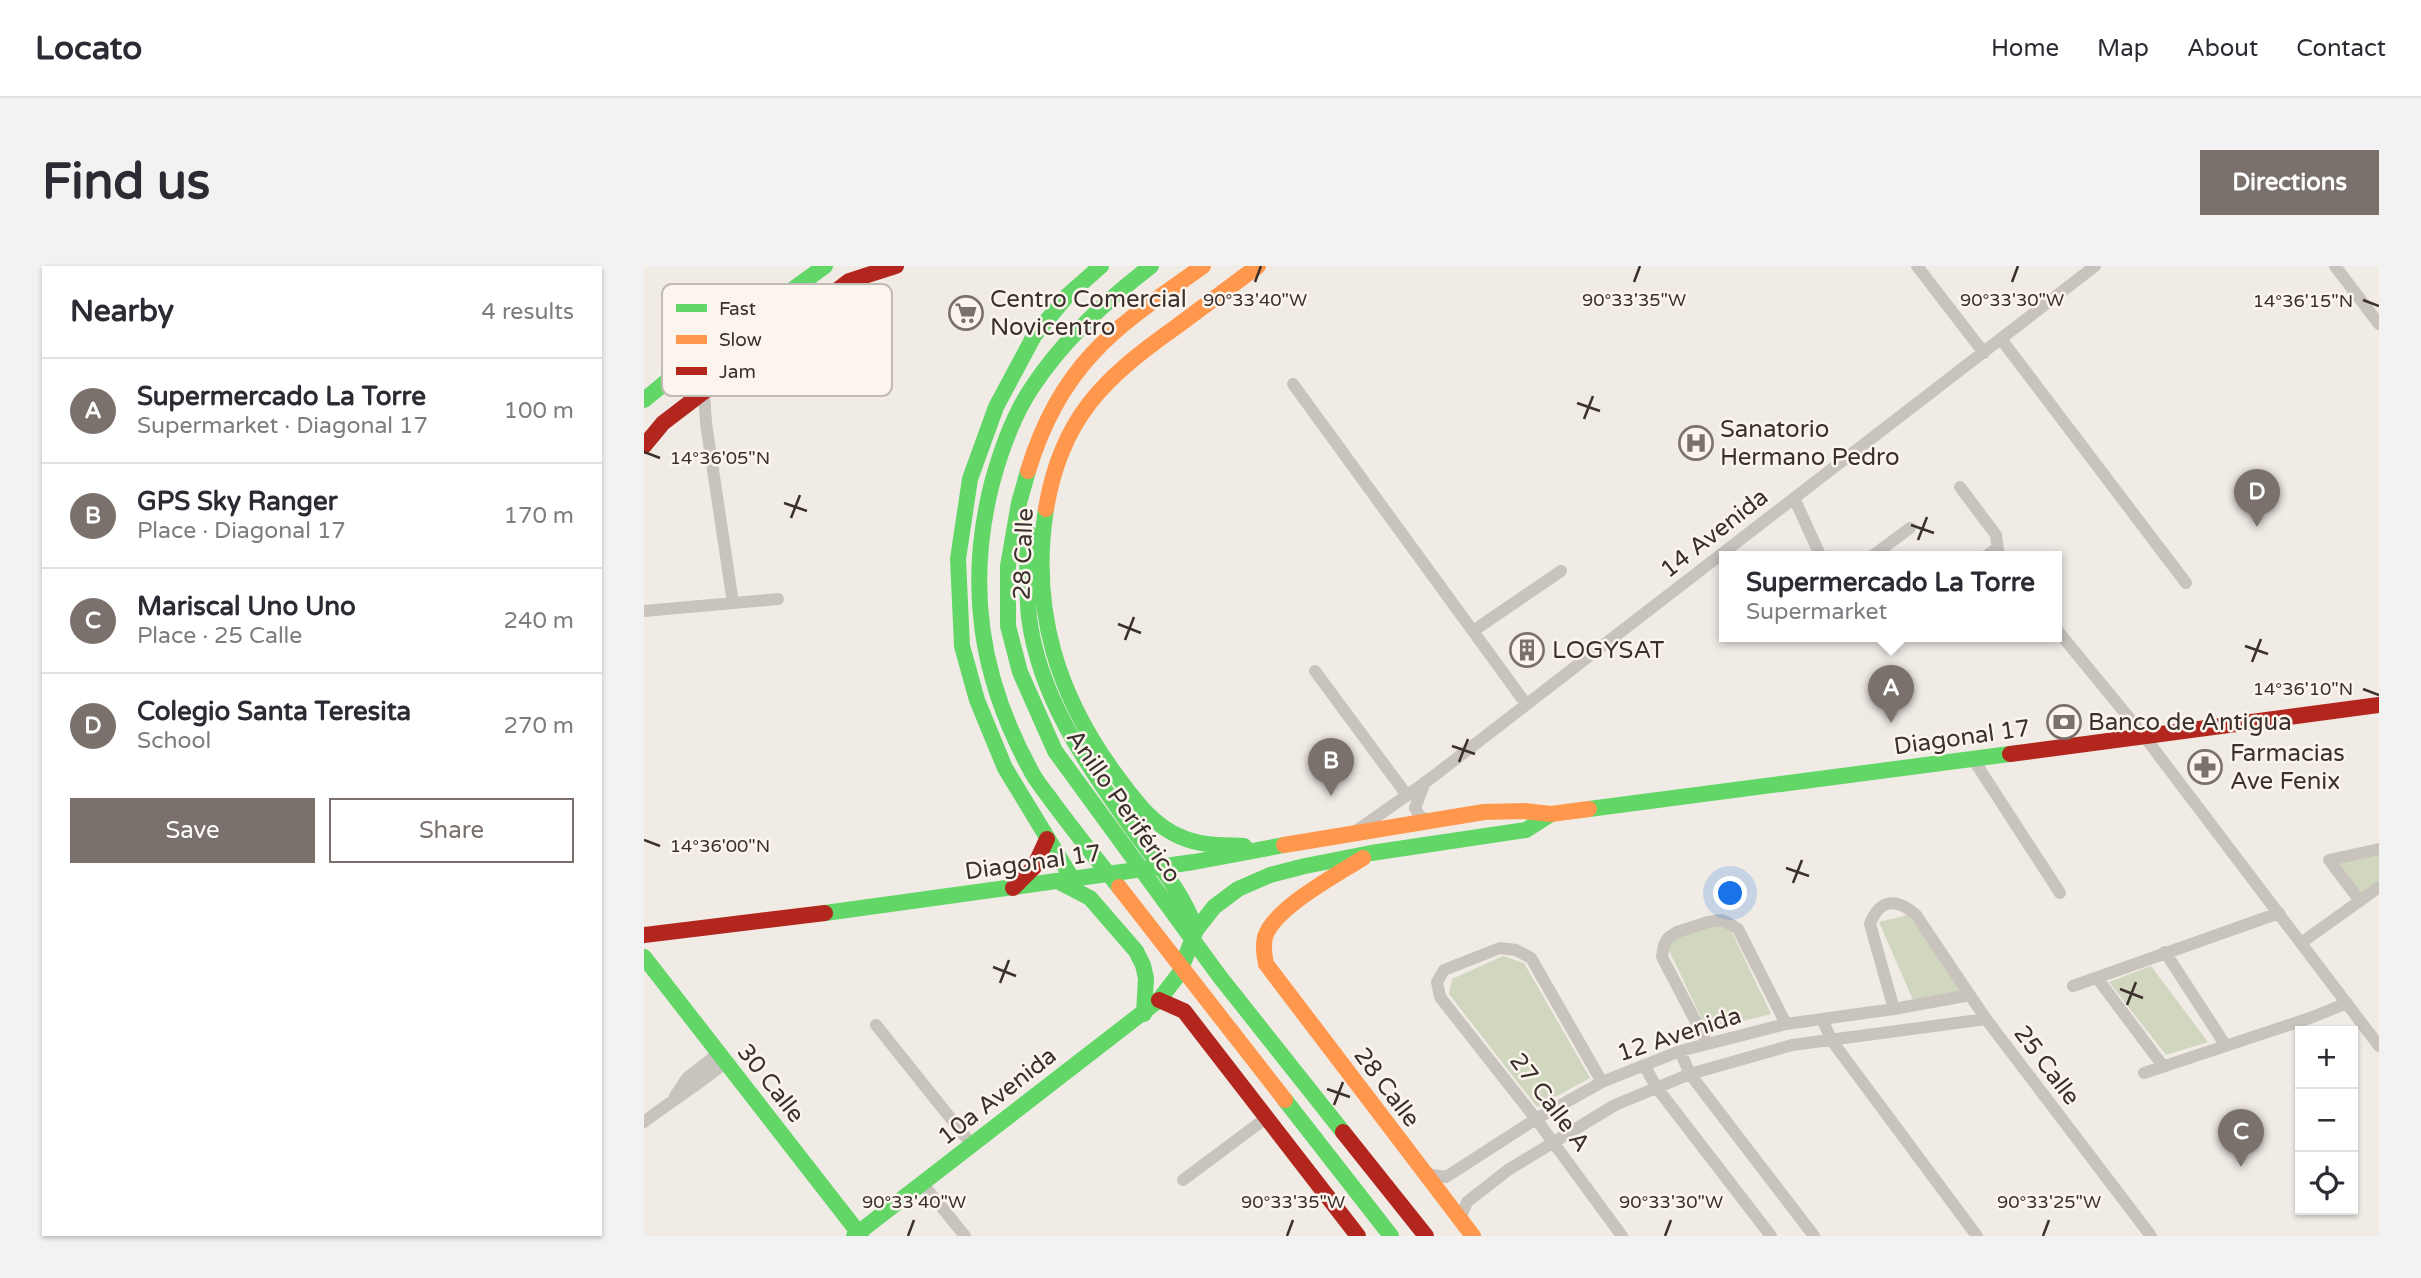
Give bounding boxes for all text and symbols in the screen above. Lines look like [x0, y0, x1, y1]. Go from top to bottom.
text: Locato [35, 29, 142, 68]
text: Home [1991, 34, 2059, 63]
text: Map [2097, 34, 2149, 63]
text: About [2187, 34, 2258, 63]
text: Contact [2296, 34, 2386, 63]
button: Directions [2200, 150, 2379, 215]
text: Find us [42, 153, 210, 212]
legend [662, 284, 892, 396]
place label: Centro Comercial Novicentro [990, 285, 1187, 342]
text: 90°33'40"W [1203, 289, 1307, 311]
text: 90°33'35"W [1582, 289, 1686, 311]
text: 90°33'30"W [1960, 289, 2064, 311]
text: 14°36'15"N [2253, 290, 2353, 312]
text: Nearby [70, 293, 174, 330]
supermarket icon: Centro Comercial Novicentro [947, 294, 985, 332]
text: 4 results [481, 298, 574, 326]
text: Fast [719, 298, 756, 320]
text: Slow [719, 329, 762, 351]
text: Jam [719, 361, 756, 383]
text: Supermercado La Torre [137, 381, 426, 412]
text: A [84, 397, 102, 425]
text: 100 m [504, 397, 574, 425]
text: Supermarket · Diagonal 17 [137, 412, 428, 440]
place label: Sanatorio Hermano Pedro [1720, 415, 1899, 472]
hospital icon: Sanatorio Hermano Pedro [1677, 424, 1715, 462]
text: 14°36'05"N [670, 447, 770, 469]
pin: D [2234, 469, 2280, 527]
street label: 14 Avenida [1655, 482, 1774, 584]
text: GPS Sky Ranger [137, 486, 338, 517]
text: B [85, 502, 101, 530]
text: 170 m [504, 502, 574, 530]
street label: 28 Calle [1007, 507, 1040, 601]
text: Place · Diagonal 17 [137, 517, 346, 545]
popup [1719, 551, 2062, 642]
text: Supermercado La Torre [1746, 567, 2035, 598]
text: Mariscal Uno Uno [137, 591, 356, 622]
text: Supermarket [1746, 598, 1887, 626]
text: C [85, 607, 101, 635]
text: 240 m [504, 607, 574, 635]
text: Place · 25 Calle [137, 622, 302, 650]
building icon: LOGYSAT [1508, 631, 1546, 669]
place label: LOGYSAT [1552, 636, 1665, 665]
pin: A [1868, 665, 1914, 723]
text: 14°36'10"N [2253, 678, 2353, 700]
text: Colegio Santa Teresita [137, 696, 411, 727]
bank icon: Banco de Antigua [2045, 703, 2083, 741]
place label: Banco de Antigua [2088, 708, 2292, 737]
text: D [84, 712, 102, 740]
text: 270 m [504, 712, 574, 740]
street label: Diagonal 17 [1892, 714, 2032, 761]
street label: Anillo Periférico [1060, 724, 1187, 888]
text: School [137, 727, 211, 755]
pin: B [1308, 738, 1354, 796]
place label: Farmacias Ave Fenix [2230, 739, 2345, 796]
pharmacy icon: Farmacias Ave Fenix [2186, 748, 2224, 786]
button: Save [70, 798, 315, 863]
button: Share [329, 798, 574, 863]
text: 14°36'00"N [670, 835, 770, 857]
street label: Diagonal 17 [963, 839, 1103, 886]
your location [1713, 876, 1747, 910]
street label: 12 Avenida [1613, 1001, 1745, 1068]
street label: 25 Calle [2007, 1020, 2086, 1111]
map controls [2295, 1026, 2358, 1215]
button: + [2295, 1026, 2358, 1089]
street label: 30 Calle [731, 1038, 810, 1129]
street label: 10a Avenida [932, 1041, 1062, 1152]
street label: 28 Calle [1347, 1042, 1426, 1133]
street label: 27 Calle A [1503, 1047, 1596, 1157]
button: − [2295, 1089, 2358, 1152]
pin: C [2218, 1109, 2264, 1167]
button: locate [2295, 1152, 2358, 1215]
text: 90°33'40"W [862, 1191, 966, 1213]
text: 90°33'35"W [1241, 1191, 1345, 1213]
text: 90°33'30"W [1619, 1191, 1723, 1213]
text: 90°33'25"W [1997, 1191, 2101, 1213]

